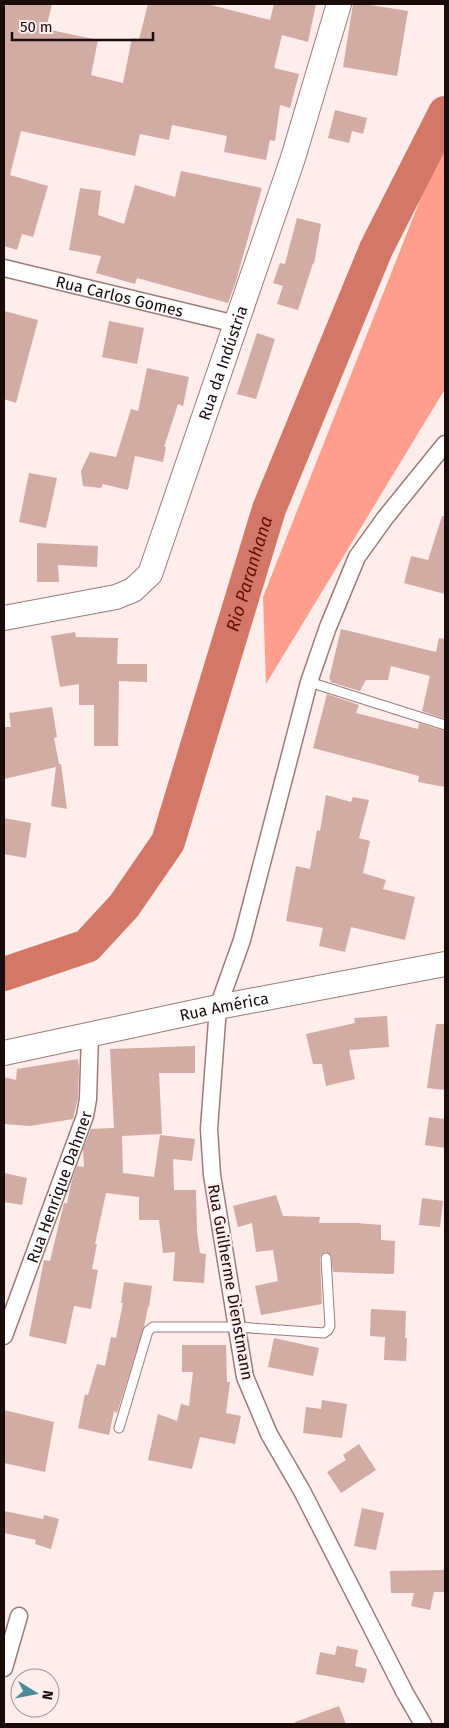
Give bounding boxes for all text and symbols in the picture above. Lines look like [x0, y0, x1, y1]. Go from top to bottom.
scale bar [12, 10, 154, 42]
text: 50 m [20, 18, 53, 36]
street label: Rua Carlos Gomes [54, 272, 185, 321]
street label: Rua da Indústria [195, 303, 252, 423]
water label: Rio Paranhana [221, 513, 277, 634]
street label: Rua América [178, 989, 270, 1025]
street label: Rua Henrique Dahmer [23, 1109, 96, 1266]
street label: Rua Guilherme Dienstmann [204, 1183, 257, 1382]
north arrow [10, 1668, 60, 1718]
text: N [38, 1689, 56, 1701]

